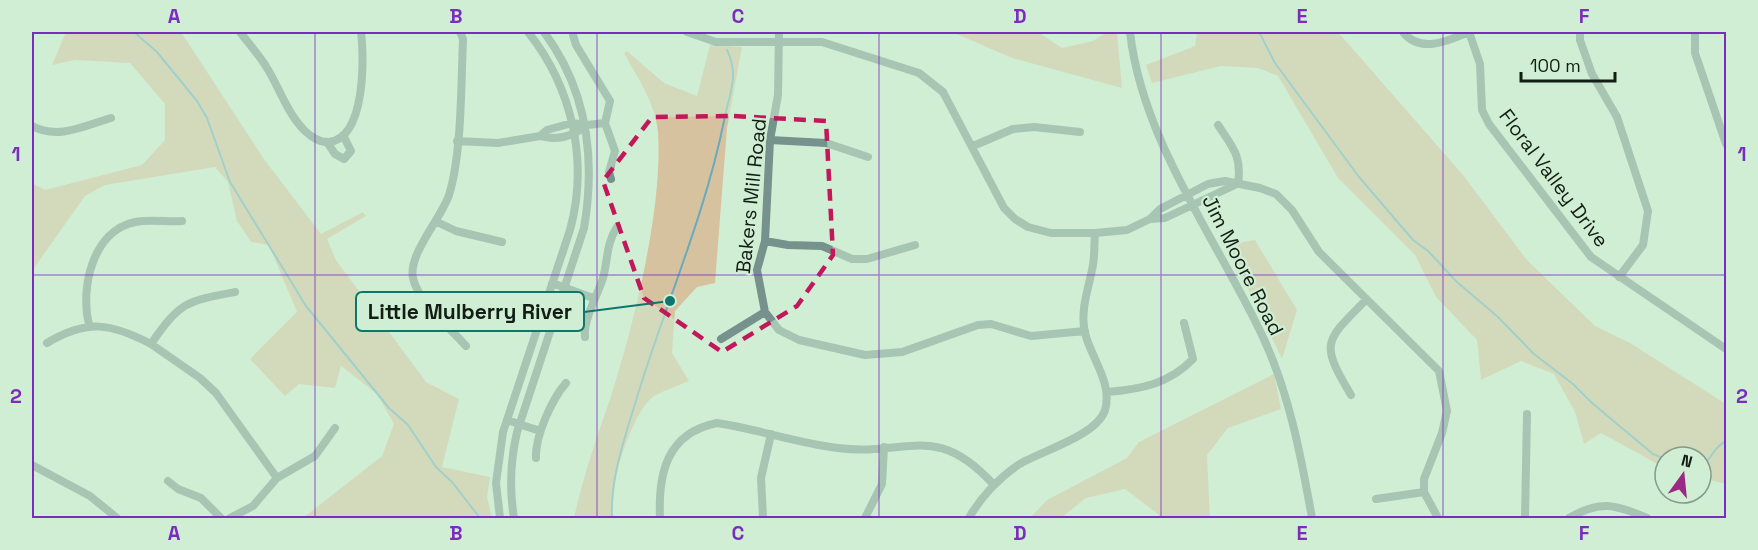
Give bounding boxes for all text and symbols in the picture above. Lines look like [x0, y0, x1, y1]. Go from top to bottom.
text: A [168, 3, 181, 29]
text: B [449, 3, 463, 29]
text: C [732, 3, 745, 29]
text: D [1013, 3, 1027, 29]
text: E [1296, 3, 1308, 29]
text: F [1579, 3, 1590, 29]
scale bar [1521, 45, 1616, 83]
text: 100 m [1530, 54, 1581, 77]
street label: Floral Valley Drive [1493, 104, 1615, 252]
street label: Bakers Mill Road [730, 117, 772, 275]
text: 1 [11, 141, 21, 167]
text: 1 [1737, 141, 1747, 167]
street label: Jim Moore Road [1196, 190, 1290, 340]
callout: Little Mulberry River [356, 292, 584, 331]
text: Little Mulberry River [368, 298, 572, 325]
text: 2 [10, 383, 22, 409]
text: 2 [1736, 383, 1748, 409]
north arrow [1653, 445, 1713, 505]
text: N [1679, 449, 1695, 473]
text: A [168, 520, 181, 546]
text: B [449, 520, 463, 546]
text: C [732, 520, 745, 546]
text: D [1013, 520, 1027, 546]
text: E [1296, 520, 1308, 546]
text: F [1579, 520, 1590, 546]

